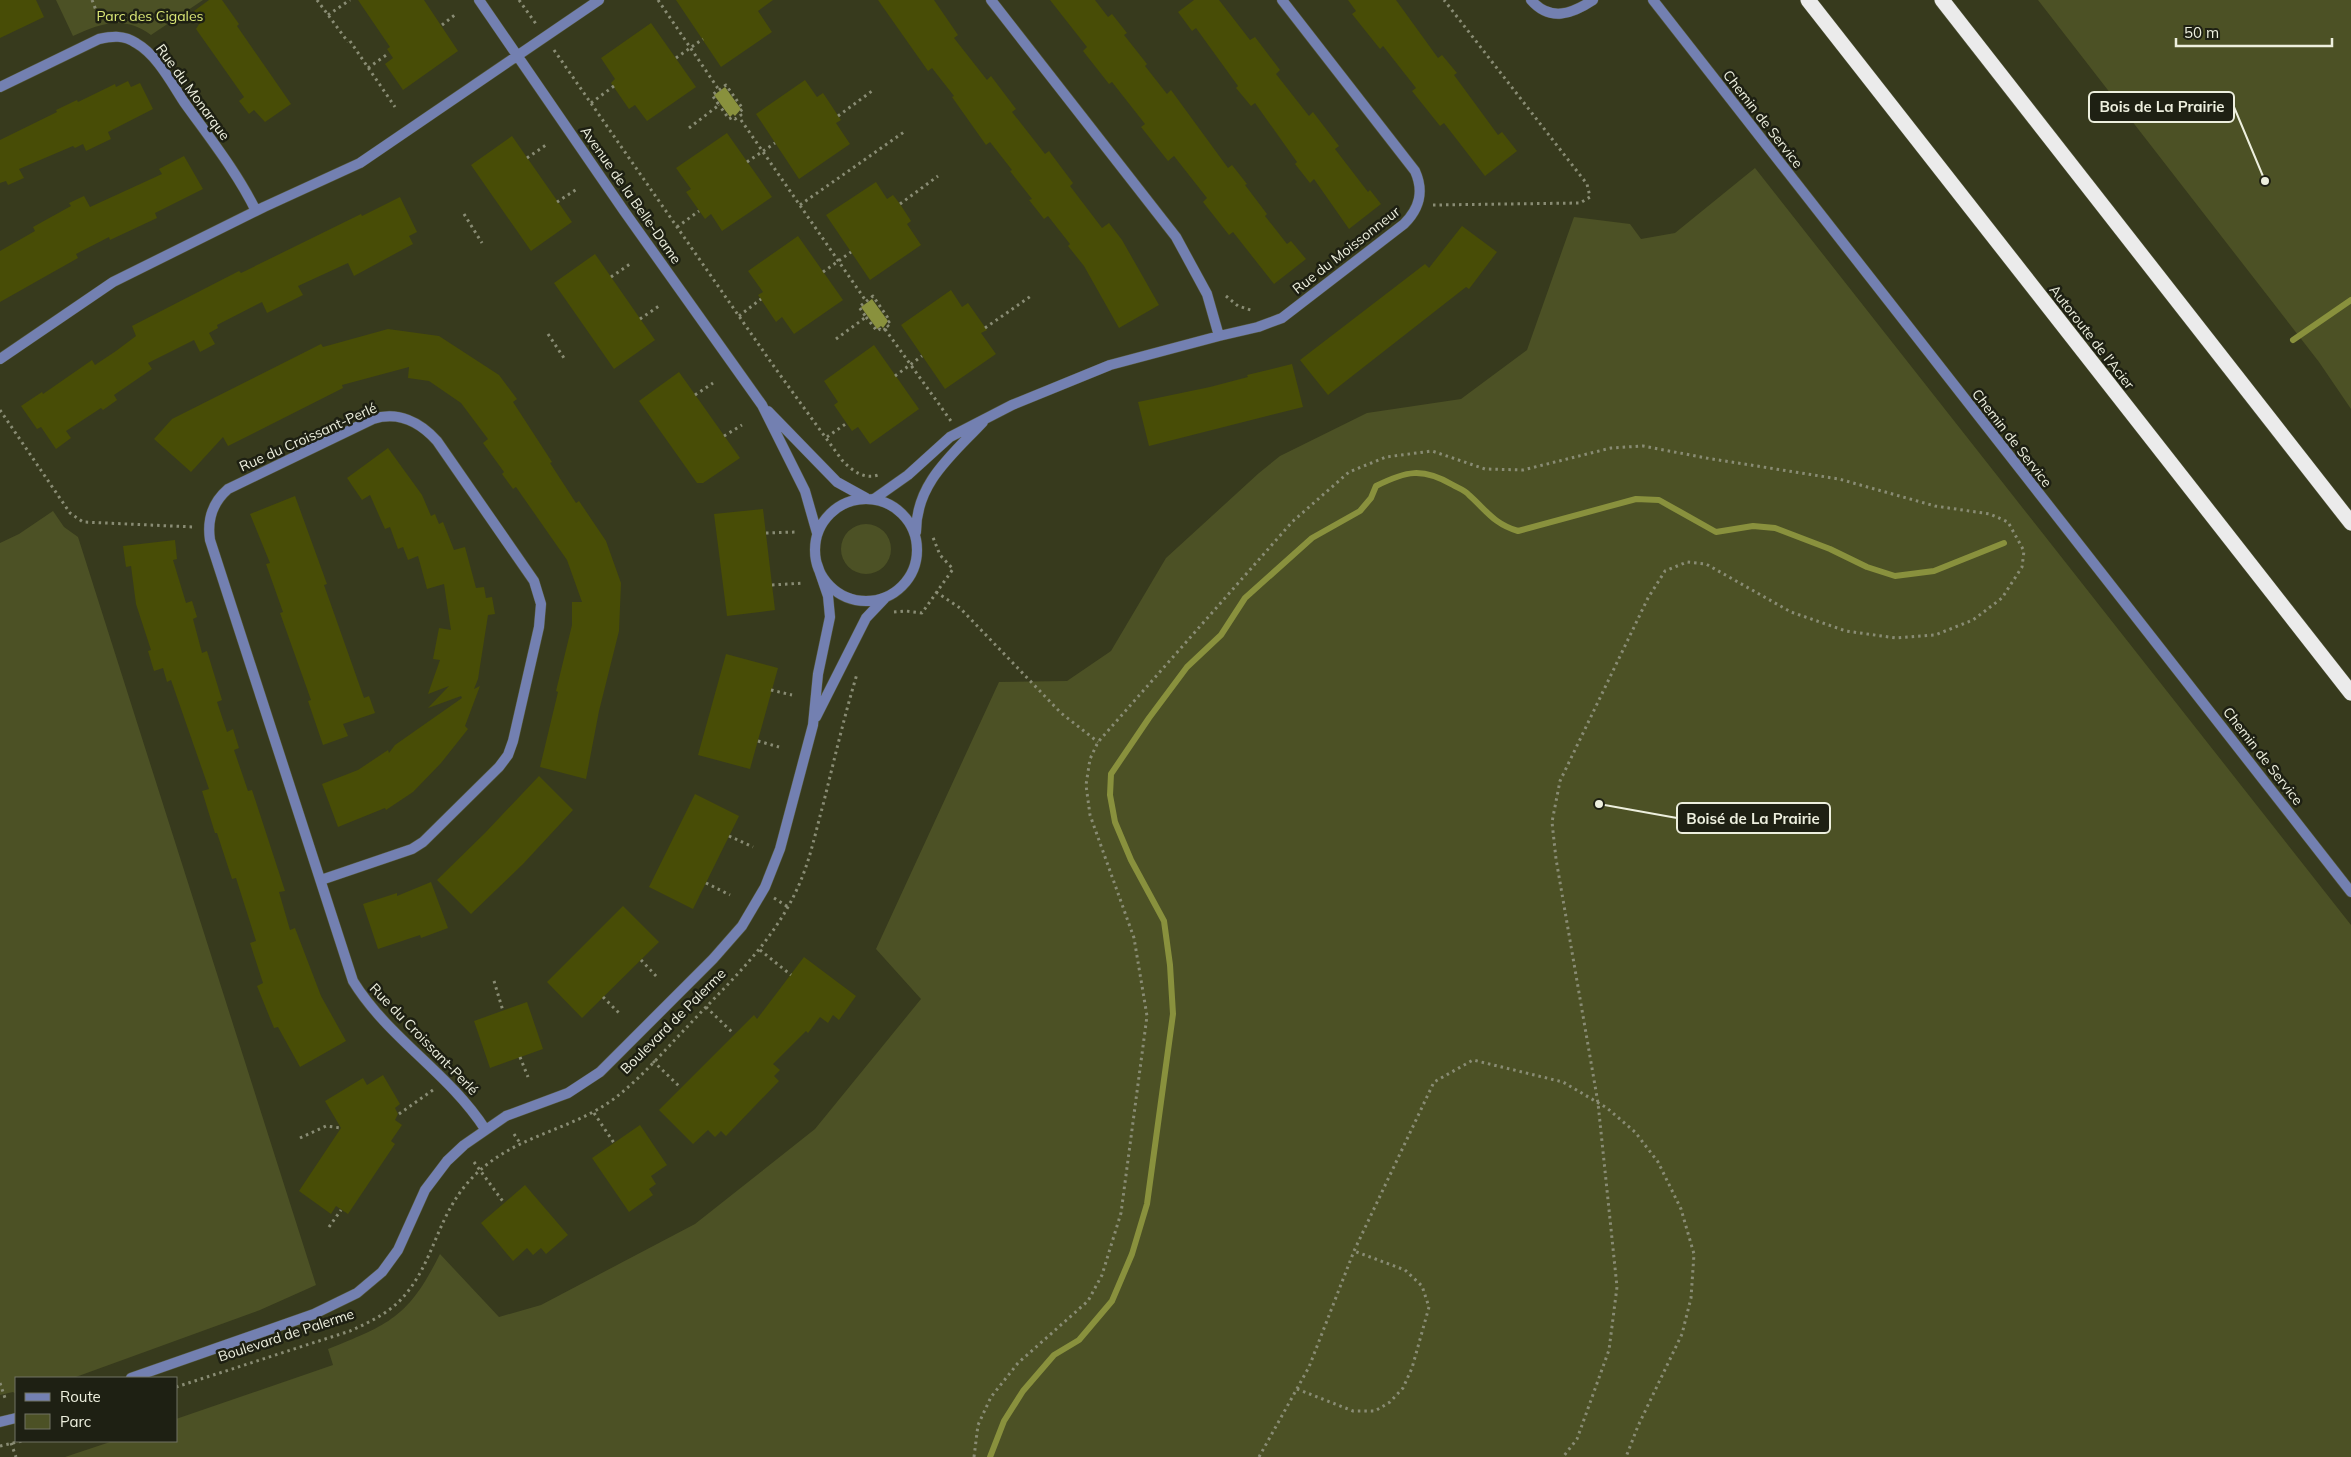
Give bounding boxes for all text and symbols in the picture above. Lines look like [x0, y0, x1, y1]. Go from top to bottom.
park label: Parc des Cigales [96, 7, 204, 25]
scale bar [2176, 15, 2332, 47]
text: 50 m [2184, 23, 2219, 42]
street label: Rue du Monarque [152, 40, 234, 144]
street label: Chemin de Service [1719, 66, 1807, 172]
callout: Bois de La Prairie [2089, 92, 2234, 122]
text: Bois de La Prairie [2099, 97, 2225, 116]
street label: Avenue de la Belle-Dame [577, 123, 685, 267]
street label: Rue du Moissonneur [1289, 202, 1404, 298]
street label: Autoroute de l'Acier [2046, 281, 2139, 394]
street label: Chemin de Service [1968, 385, 2056, 491]
street label: Rue du Croissant-Perlé [236, 399, 380, 475]
street label: Chemin de Service [2219, 703, 2307, 809]
callout: Boisé de La Prairie [1677, 803, 1830, 833]
text: Boisé de La Prairie [1686, 809, 1820, 828]
street label: Boulevard de Palerme [616, 964, 730, 1078]
street label: Rue du Croissant-Perlé [366, 979, 482, 1099]
street label: Boulevard de Palerme [216, 1305, 356, 1365]
legend [15, 1377, 178, 1442]
text: Route [60, 1387, 101, 1406]
text: Parc [60, 1412, 91, 1431]

